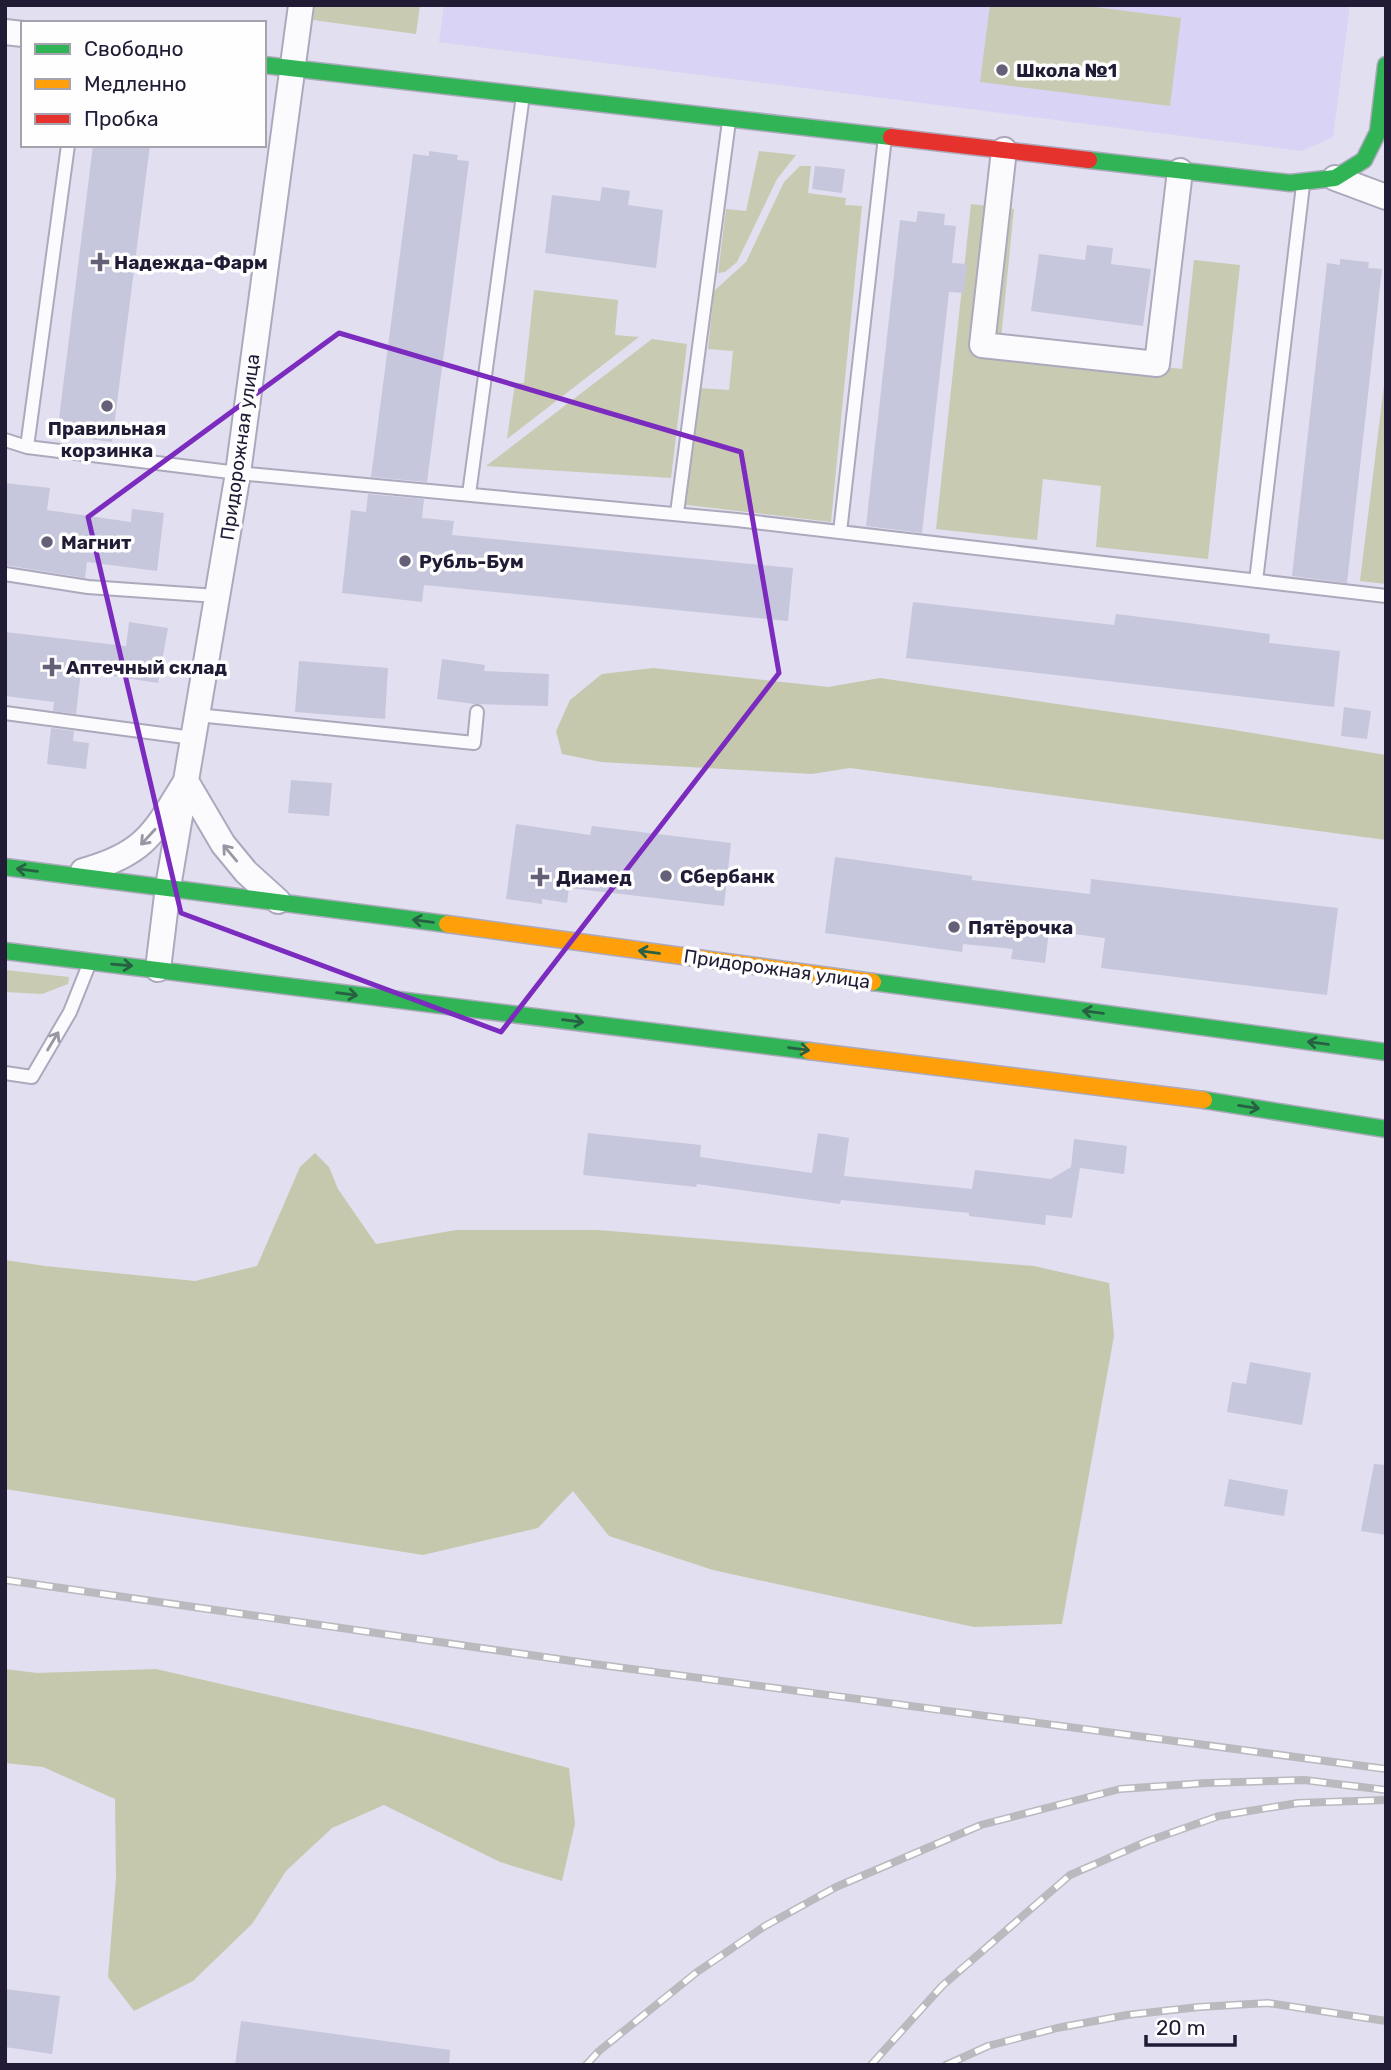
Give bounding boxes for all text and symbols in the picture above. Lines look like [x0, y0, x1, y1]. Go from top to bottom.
legend [21, 21, 266, 147]
text: Свободно [84, 36, 184, 61]
place label: Школа №1 [1016, 59, 1117, 82]
marker: Школа №1 [994, 62, 1010, 78]
text: Медленно [84, 71, 187, 96]
text: Пробка [84, 106, 159, 131]
place label: Надежда-Фарм [114, 251, 268, 274]
marker: Надежда-Фарм [92, 254, 108, 270]
street label: Придорожная улица [216, 352, 264, 542]
marker: Правильная корзинка [99, 398, 115, 414]
place label: Правильная корзинка [48, 417, 166, 462]
place label: Магнит [61, 531, 132, 554]
marker: Магнит [39, 534, 55, 550]
place label: Рубль-Бум [419, 550, 524, 573]
marker: Рубль-Бум [397, 553, 413, 569]
place label: Аптечный склад [66, 656, 228, 679]
marker: Аптечный склад [44, 659, 60, 675]
one-way arrow [140, 828, 156, 846]
one-way arrow [223, 845, 238, 863]
one-way arrow [16, 863, 39, 876]
place label: Сбербанк [680, 865, 775, 888]
place label: Диамед [556, 866, 632, 889]
marker: Диамед [530, 867, 550, 887]
marker: Сбербанк [658, 868, 674, 884]
one-way arrow [412, 914, 435, 927]
place label: Пятёрочка [968, 916, 1073, 939]
marker: Пятёрочка [946, 919, 962, 935]
one-way arrow [638, 945, 661, 958]
street label: Придорожная улица [682, 945, 872, 993]
one-way arrow [110, 959, 132, 972]
one-way arrow [335, 988, 358, 1001]
one-way arrow [1082, 1005, 1105, 1018]
one-way arrow [561, 1015, 584, 1028]
one-way arrow [46, 1031, 60, 1051]
one-way arrow [1307, 1036, 1330, 1049]
one-way arrow [787, 1042, 810, 1055]
one-way arrow [1237, 1101, 1260, 1114]
scale bar [1146, 2004, 1235, 2048]
text: 20 m [1156, 2015, 1205, 2040]

